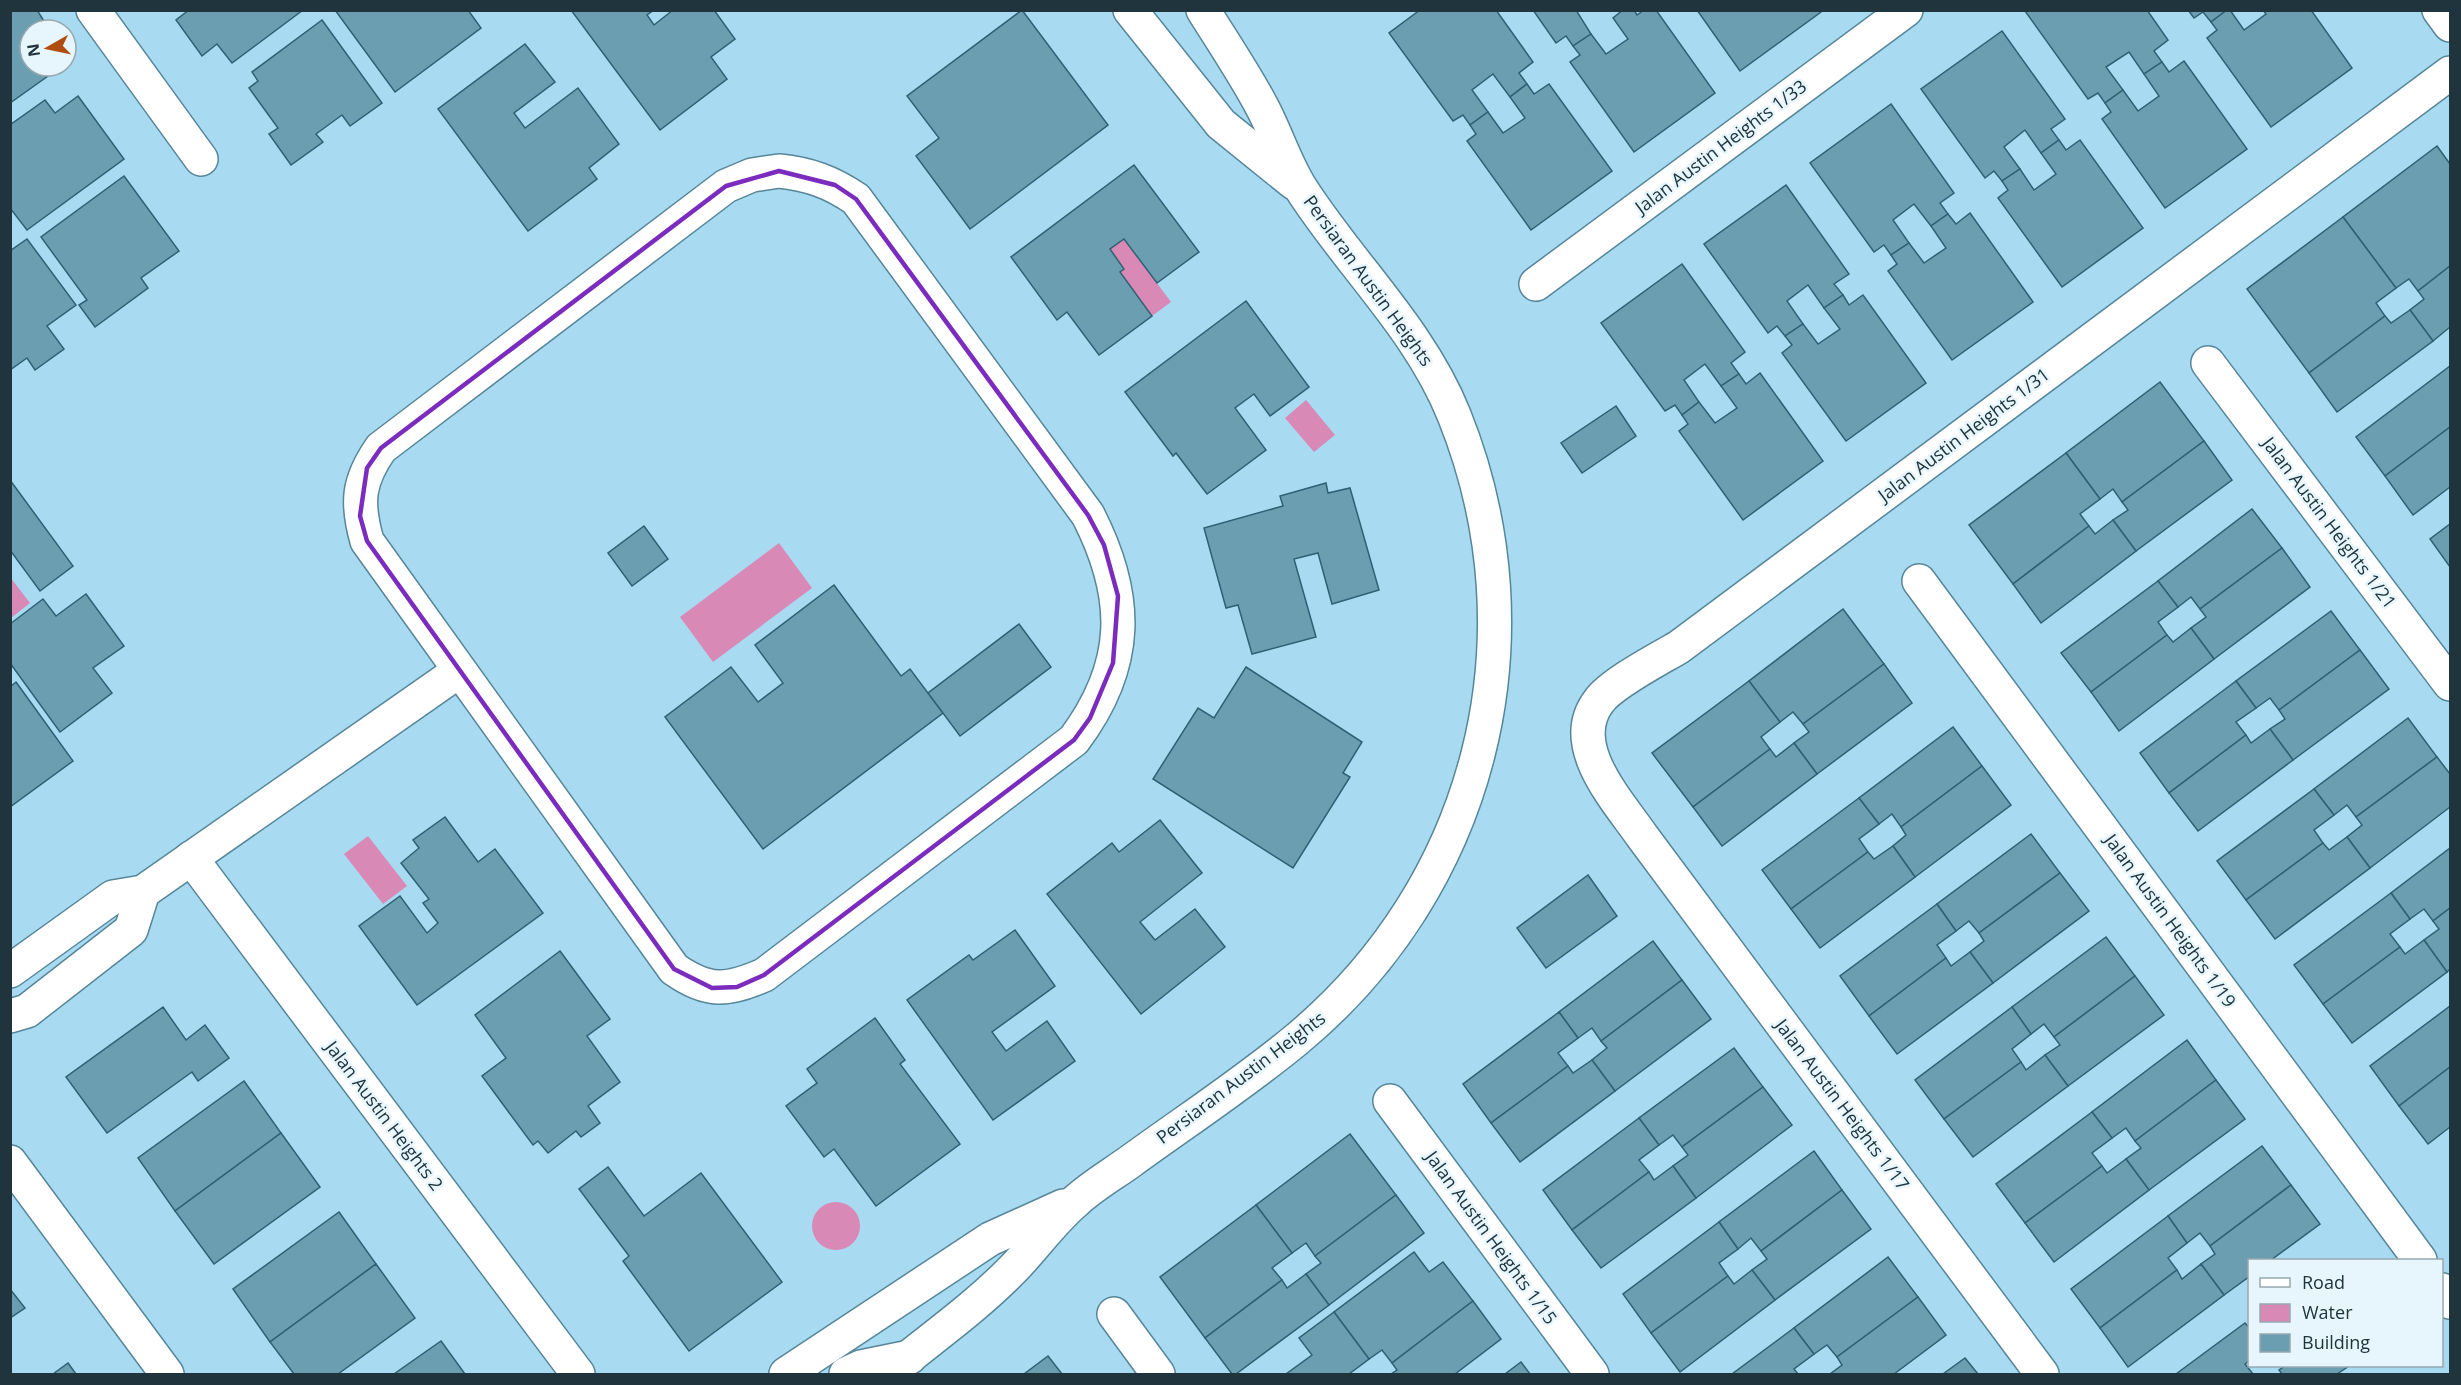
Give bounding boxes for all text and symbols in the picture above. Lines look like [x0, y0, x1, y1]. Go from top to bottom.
north arrow [18, 18, 78, 78]
text: N [21, 42, 45, 58]
street label: Jalan Austin Heights 1/33 [1628, 74, 1811, 220]
street label: Persiaran Austin Heights [1299, 190, 1439, 371]
street label: Jalan Austin Heights 1/31 [1871, 362, 2054, 508]
street label: Jalan Austin Heights 1/21 [2256, 430, 2402, 613]
street label: Jalan Austin Heights 1/19 [2099, 827, 2242, 1012]
street label: Persiaran Austin Heights [1151, 1006, 1330, 1149]
street label: Jalan Austin Heights 1/17 [1769, 1012, 1915, 1195]
street label: Jalan Austin Heights 2 [319, 1034, 449, 1195]
street label: Jalan Austin Heights 1/15 [1420, 1144, 1563, 1329]
legend [2248, 1259, 2443, 1367]
text: Road [2302, 1270, 2345, 1294]
text: Water [2302, 1300, 2353, 1324]
text: Building [2302, 1330, 2370, 1354]

